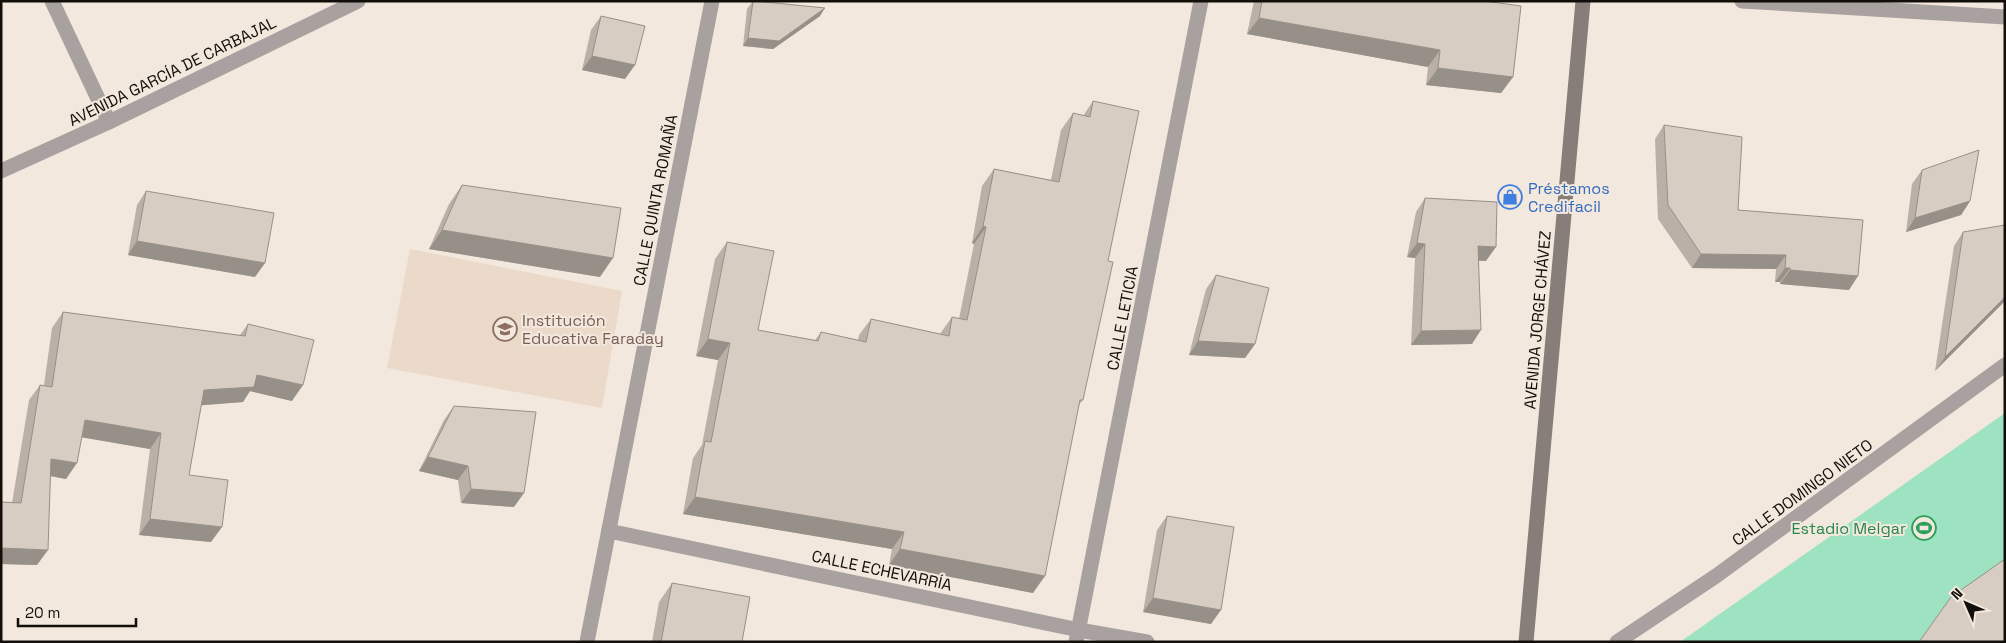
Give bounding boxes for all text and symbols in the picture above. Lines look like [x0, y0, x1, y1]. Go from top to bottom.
street label: AVENIDA GARCÍA DE CARBAJAL [65, 12, 280, 131]
street label: CALLE QUINTA ROMAÑA [629, 113, 682, 288]
place label: Préstamos Credifacil [1528, 178, 1610, 217]
shop icon: Préstamos Credifacil [1497, 184, 1523, 210]
street label: AVENIDA JORGE CHÁVEZ [1519, 230, 1556, 410]
street label: CALLE LETICIA [1102, 264, 1143, 372]
place label: Institución Educativa Faraday [522, 310, 664, 349]
school or university icon: Institución Educativa Faraday [492, 316, 518, 342]
street label: CALLE DOMINGO NIETO [1728, 434, 1877, 551]
sports icon: Estadio Melgar [1911, 515, 1937, 541]
place label: Estadio Melgar [1791, 518, 1906, 539]
street label: CALLE ECHEVARRÍA [810, 545, 954, 596]
north arrow [1941, 578, 1991, 628]
text: N [1947, 584, 1966, 603]
scale bar [18, 596, 135, 628]
text: 20 m [25, 603, 60, 622]

